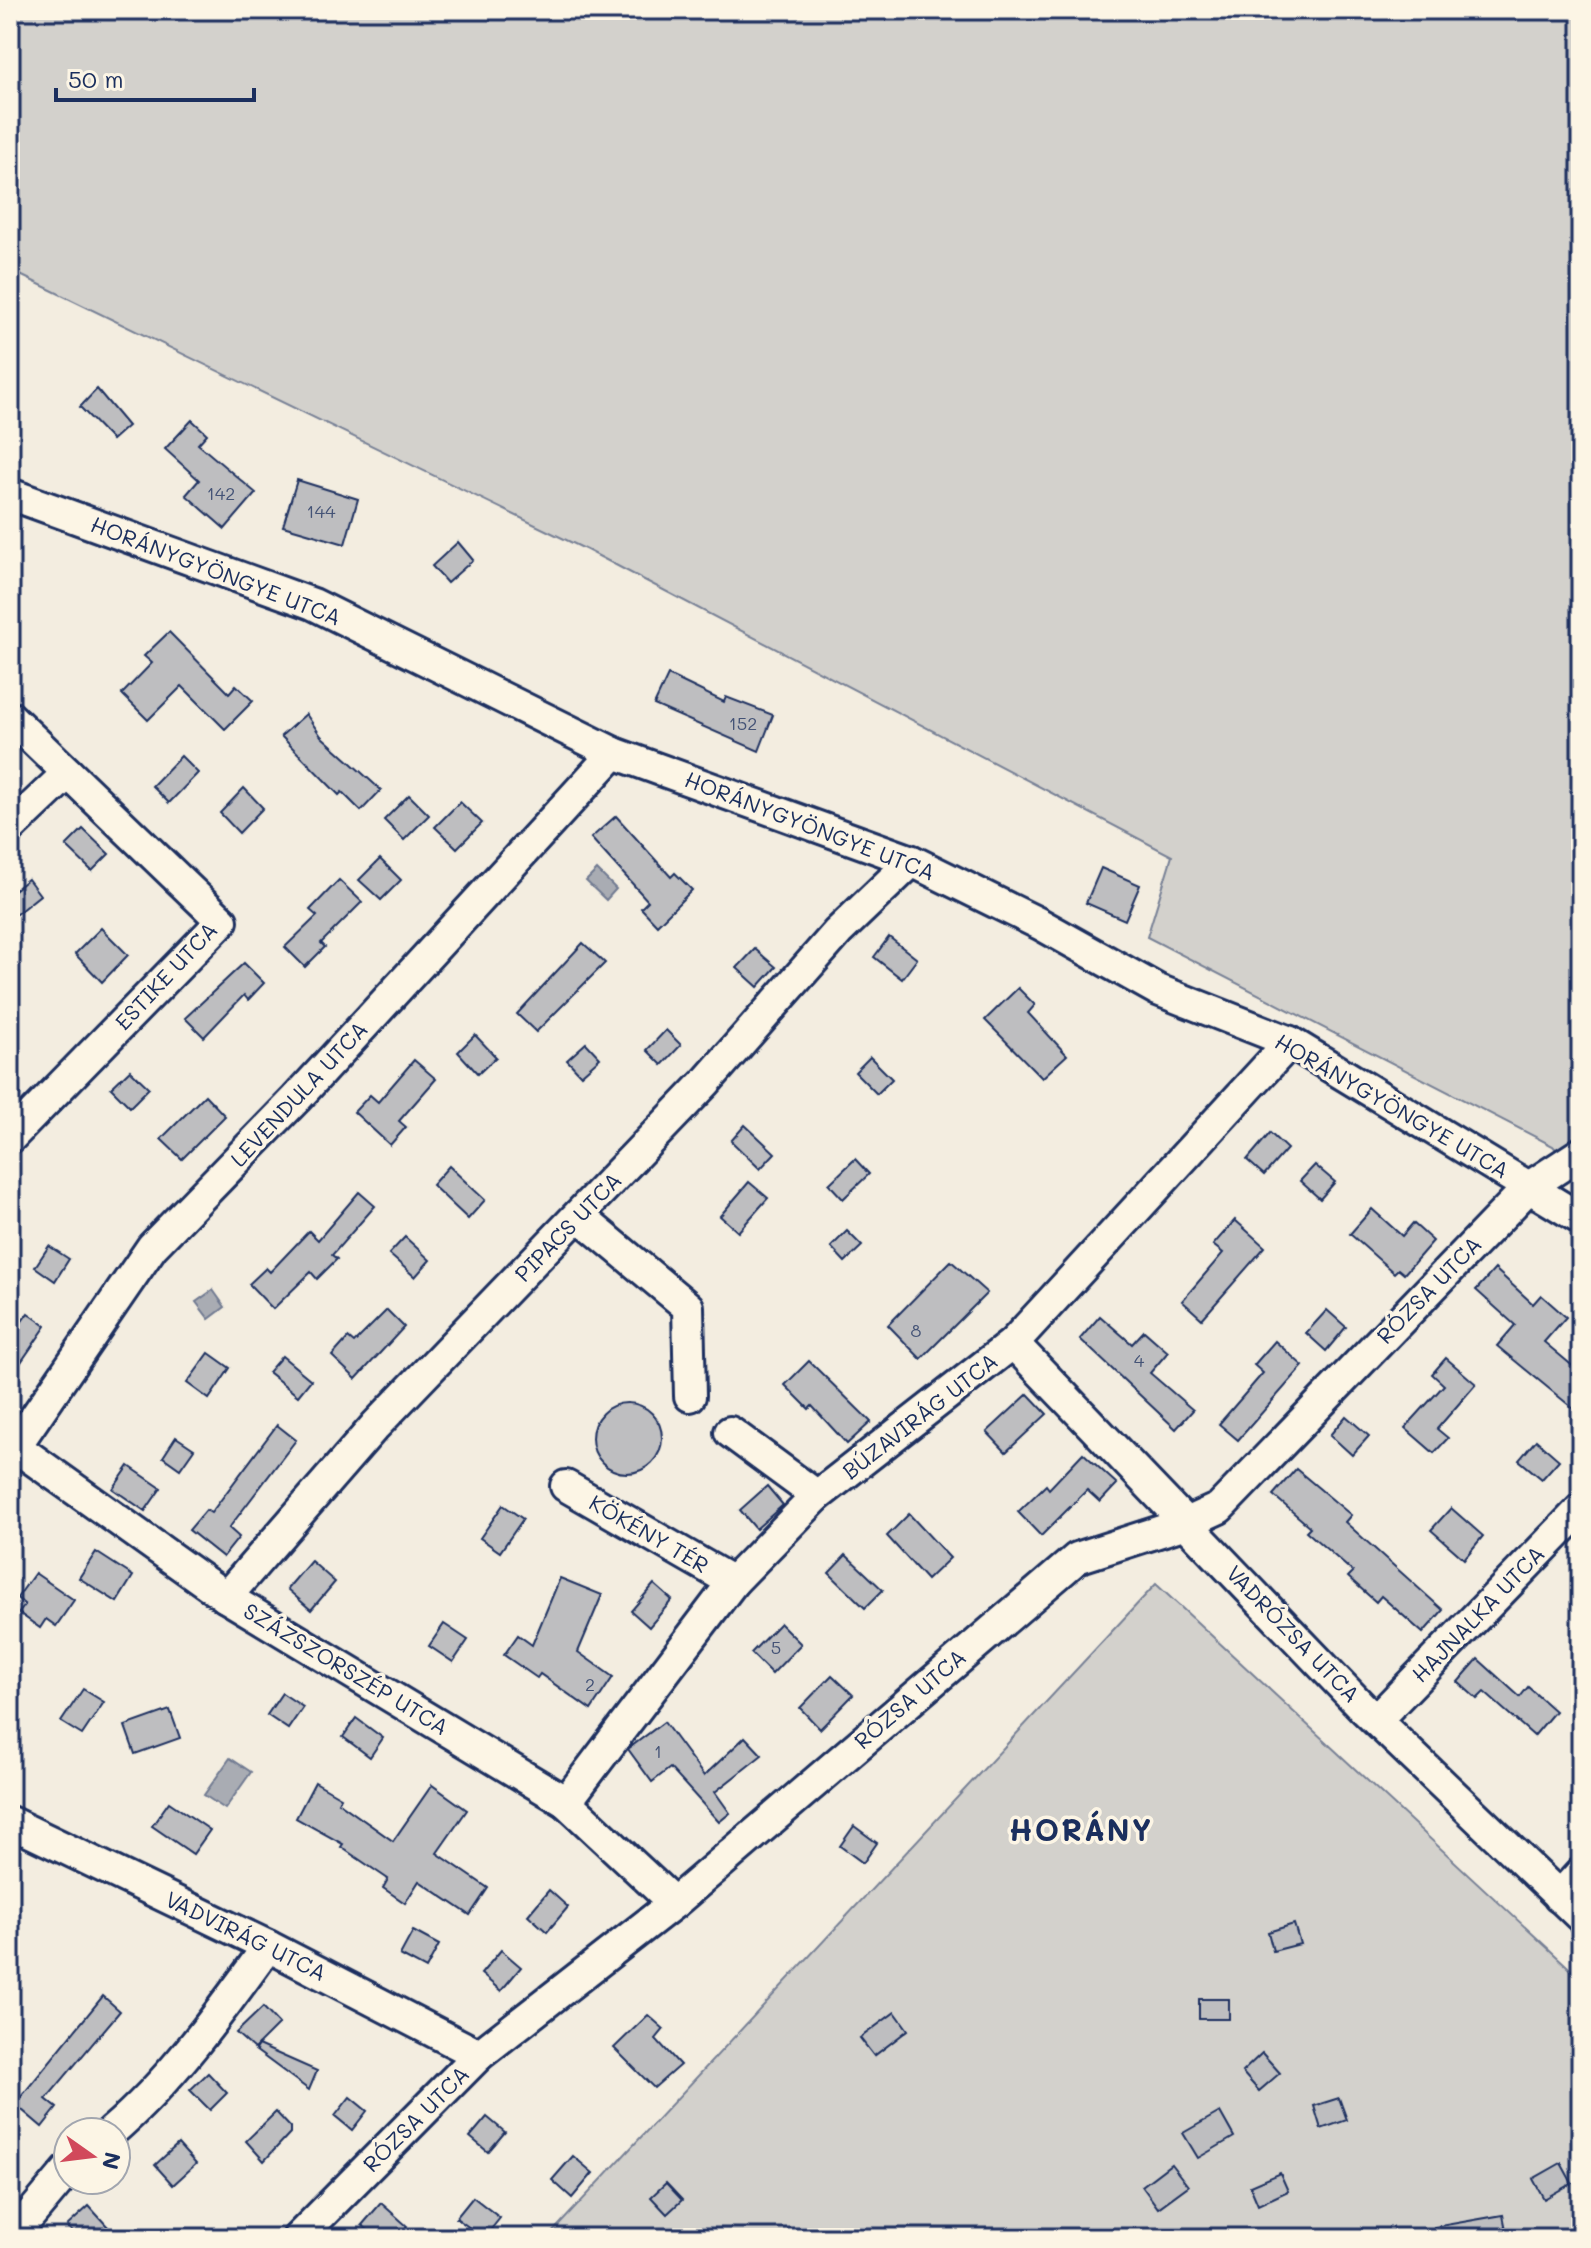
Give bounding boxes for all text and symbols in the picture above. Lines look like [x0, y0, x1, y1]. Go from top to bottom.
scale bar [56, 52, 254, 102]
text: 50 m [68, 63, 124, 94]
house number: 142 [207, 481, 235, 505]
house number: 144 [306, 499, 336, 523]
street label: HORÁNYGYÖNGYE UTCA [87, 509, 345, 632]
house number: 152 [729, 711, 757, 735]
street label: HORÁNYGYÖNGYE UTCA [681, 764, 939, 887]
street label: ESTIKE UTCA [108, 915, 223, 1036]
street label: LEVENDULA UTCA [224, 1015, 374, 1173]
street label: HORÁNYGYÖNGYE UTCA [1270, 1027, 1515, 1185]
street label: PIPACS UTCA [508, 1166, 627, 1288]
street label: RÓZSA UTCA [1370, 1230, 1487, 1350]
house number: 8 [911, 1318, 922, 1342]
street label: BÚZAVIRÁG UTCA [836, 1346, 1003, 1485]
house number: 4 [1134, 1348, 1145, 1372]
street label: KÖKÉNY TÉR [584, 1488, 714, 1579]
street label: HAJNALKA UTCA [1405, 1539, 1550, 1688]
street label: VADRÓZSA UTCA [1220, 1559, 1366, 1708]
street label: SZÁZSZORSZÉP UTCA [238, 1596, 454, 1741]
house number: 5 [771, 1635, 781, 1659]
street label: RÓZSA UTCA [848, 1642, 972, 1755]
house number: 2 [585, 1672, 595, 1696]
house number: 1 [654, 1739, 662, 1763]
district label: HORÁNY [1009, 1809, 1153, 1849]
street label: VADVIRÁG UTCA [161, 1884, 331, 1987]
street label: RÓZSA UTCA [356, 2059, 475, 2178]
north arrow [52, 2116, 132, 2196]
text: N [96, 2149, 128, 2173]

